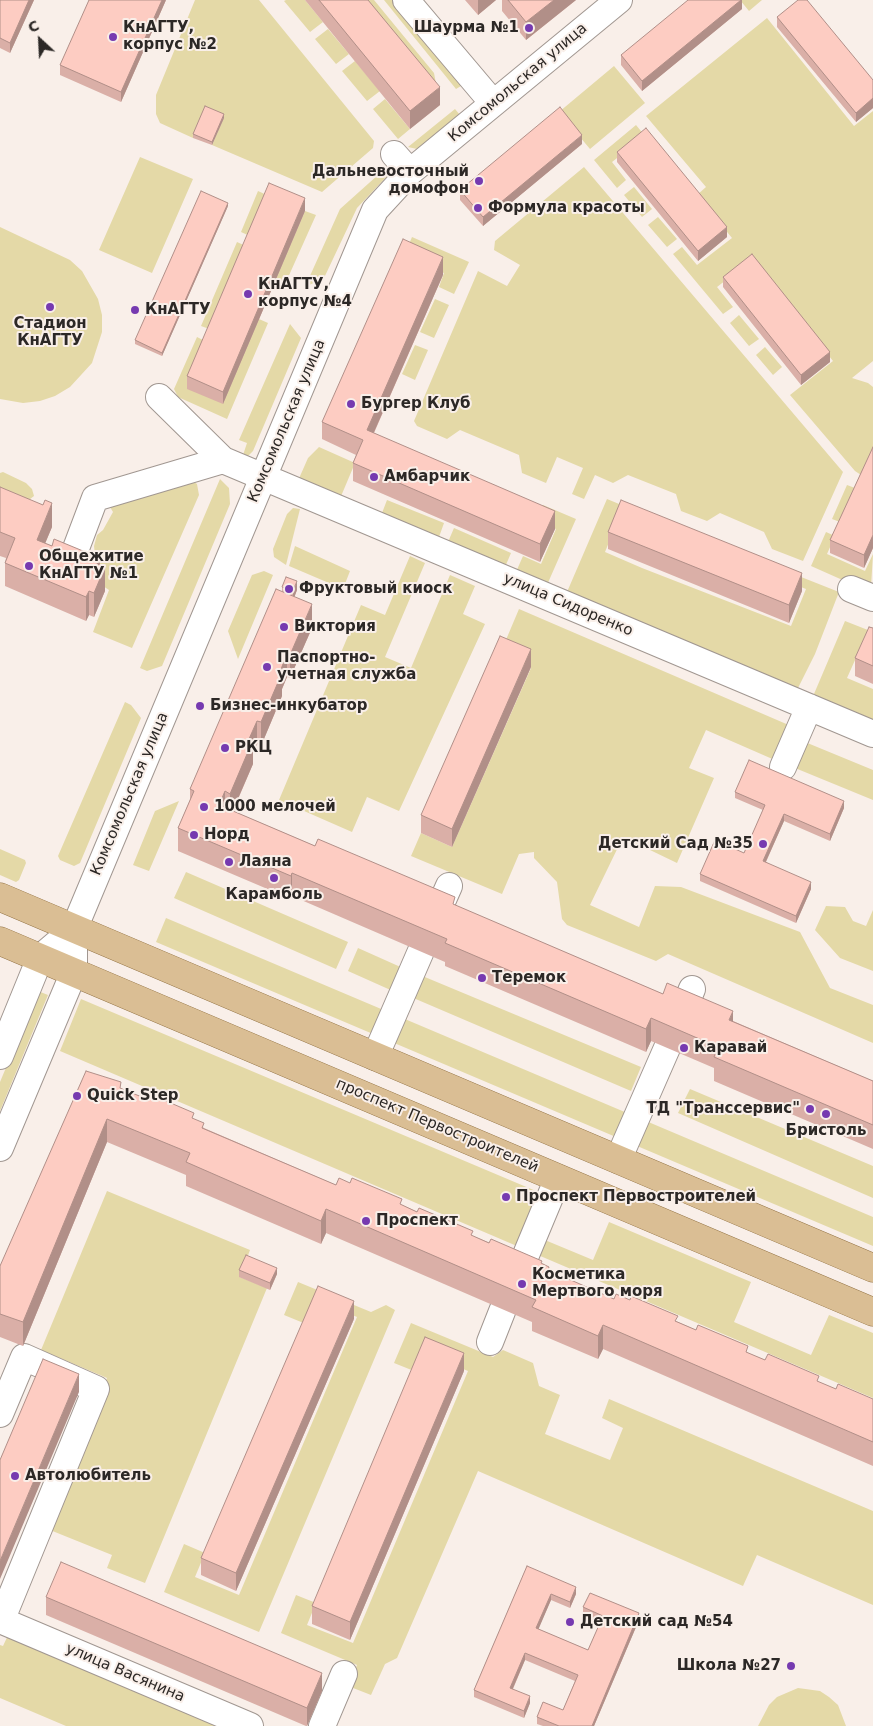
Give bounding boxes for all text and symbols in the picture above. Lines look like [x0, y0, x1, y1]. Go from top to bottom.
north arrow [15, 15, 65, 65]
text: С [26, 17, 42, 36]
place label: КнАГТУ, корпус №2 [123, 19, 217, 54]
place label: Шаурма №1 [414, 19, 519, 37]
street label: Комсомольская улица [445, 20, 591, 146]
marker: Шаурма №1 [523, 22, 535, 34]
marker: КнАГТУ, корпус №2 [107, 31, 119, 43]
place label: Дальневосточный домофон [312, 163, 469, 198]
marker: Дальневосточный домофон [473, 175, 485, 187]
place label: Формула красоты [488, 199, 645, 217]
marker: Формула красоты [472, 202, 484, 214]
place label: КнАГТУ, корпус №4 [258, 276, 352, 311]
marker: КнАГТУ, корпус №4 [242, 288, 254, 300]
marker: Стадион КнАГТУ [44, 301, 56, 313]
place label: КнАГТУ [145, 301, 211, 319]
marker: КнАГТУ [129, 304, 141, 316]
place label: Стадион КнАГТУ [13, 315, 87, 350]
street label: Комсомольская улица [244, 337, 330, 505]
place label: Бургер Клуб [361, 395, 470, 413]
marker: Бургер Клуб [345, 398, 357, 410]
place label: Амбарчик [384, 468, 470, 486]
marker: Амбарчик [368, 471, 380, 483]
place label: Общежитие КнАГТУ №1 [39, 548, 144, 583]
marker: Общежитие КнАГТУ №1 [23, 560, 35, 572]
street label: улица Сидоренко [501, 570, 635, 640]
place label: Фруктовый киоск [299, 580, 452, 598]
marker: Фруктовый киоск [283, 583, 295, 595]
place label: Виктория [294, 618, 376, 636]
marker: Виктория [278, 621, 290, 633]
place label: Паспортно- учетная служба [277, 649, 416, 684]
marker: Паспортно- учетная служба [261, 661, 273, 673]
place label: Бизнес-инкубатор [210, 697, 367, 715]
marker: Бизнес-инкубатор [194, 700, 206, 712]
street label: Комсомольская улица [87, 710, 173, 878]
place label: РКЦ [235, 739, 272, 757]
marker: РКЦ [219, 742, 231, 754]
place label: 1000 мелочей [214, 798, 336, 816]
marker: 1000 мелочей [198, 801, 210, 813]
place label: Норд [204, 826, 250, 844]
marker: Норд [188, 829, 200, 841]
place label: Детский Сад №35 [598, 835, 753, 853]
marker: Детский Сад №35 [757, 838, 769, 850]
place label: Лаяна [239, 853, 292, 871]
marker: Лаяна [223, 856, 235, 868]
marker: Карамболь [268, 872, 280, 884]
place label: Карамболь [226, 886, 322, 904]
place label: Теремок [492, 969, 566, 987]
marker: Теремок [476, 972, 488, 984]
place label: Каравай [694, 1039, 767, 1057]
marker: Каравай [678, 1042, 690, 1054]
street label: проспект Первостроителей [333, 1075, 541, 1177]
place label: Quick Step [87, 1087, 179, 1105]
marker: Quick Step [71, 1090, 83, 1102]
place label: ТД "Транссервис" [647, 1100, 800, 1118]
marker: ТД "Транссервис" [804, 1103, 816, 1115]
marker: Бристоль [820, 1108, 832, 1120]
place label: Бристоль [785, 1122, 867, 1140]
place label: Проспект Первостроителей [516, 1188, 756, 1206]
marker: Проспект Первостроителей [500, 1191, 512, 1203]
place label: Проспект [376, 1212, 458, 1230]
marker: Проспект [360, 1215, 372, 1227]
place label: Косметика Мертвого моря [532, 1266, 663, 1301]
marker: Косметика Мертвого моря [516, 1278, 528, 1290]
place label: Автолюбитель [25, 1467, 151, 1485]
marker: Автолюбитель [9, 1470, 21, 1482]
place label: Детский сад №54 [580, 1613, 733, 1631]
marker: Детский сад №54 [564, 1616, 576, 1628]
street label: улица Васянина [63, 1640, 187, 1706]
place label: Школа №27 [677, 1657, 781, 1675]
marker: Школа №27 [785, 1660, 797, 1672]

